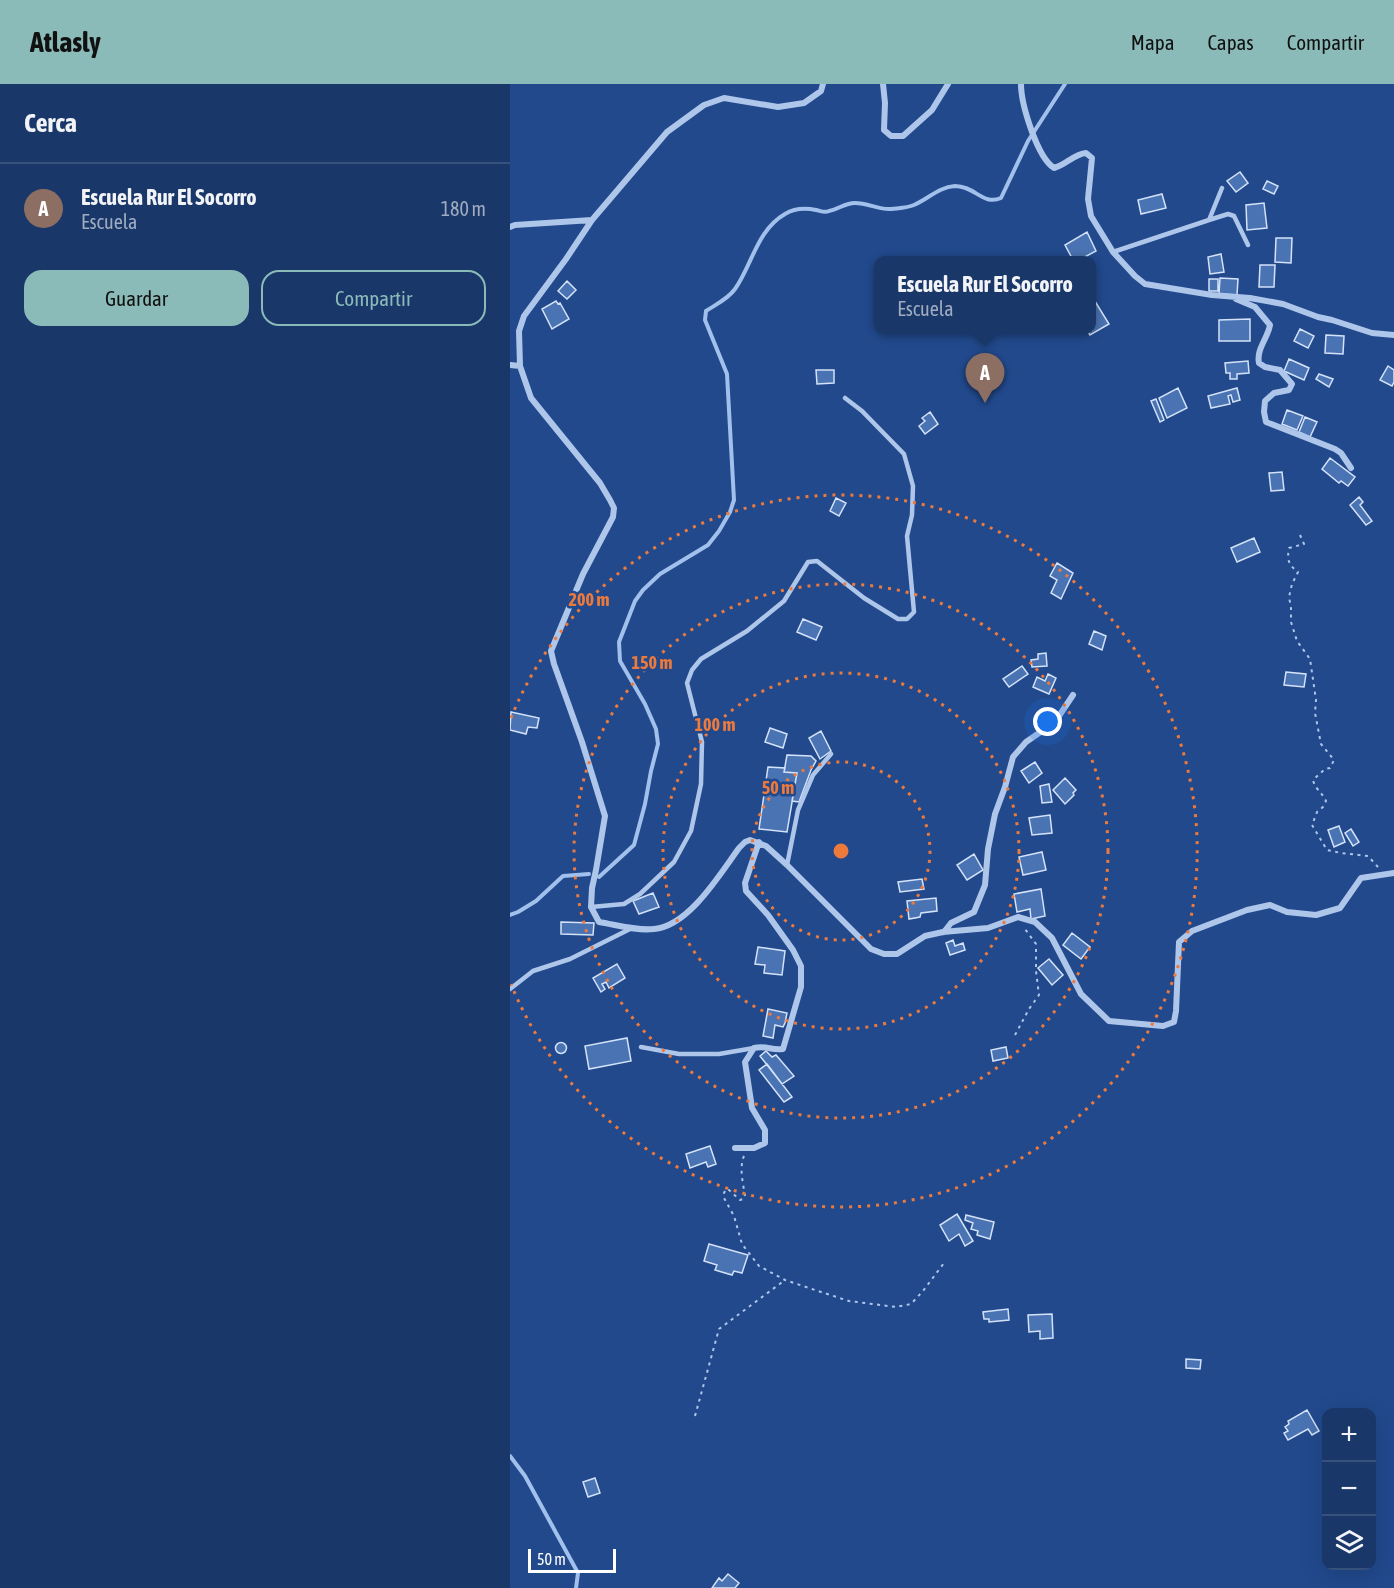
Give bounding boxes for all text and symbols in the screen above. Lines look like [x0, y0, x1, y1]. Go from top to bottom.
text: Atlasly [30, 26, 101, 58]
text: Mapa [1131, 30, 1174, 54]
text: Capas [1207, 30, 1254, 54]
text: Compartir [1287, 30, 1364, 54]
text: Cerca [24, 108, 77, 138]
text: Escuela Rur El Socorro [81, 184, 257, 210]
text: A [39, 197, 48, 220]
text: 180 m [441, 197, 486, 220]
text: Escuela [81, 210, 137, 233]
popup [874, 256, 1096, 334]
button: Guardar [24, 270, 249, 326]
button: Compartir [261, 270, 486, 326]
text: Escuela Rur El Socorro [897, 271, 1073, 297]
text: Escuela [897, 297, 953, 320]
pin: A [966, 354, 1004, 403]
text: 200 m [569, 589, 609, 610]
text: 150 m [632, 652, 672, 673]
your location [1033, 707, 1062, 736]
text: 100 m [695, 714, 735, 735]
text: 50 m [762, 777, 794, 798]
centre of rings [831, 841, 851, 861]
map controls [1322, 1408, 1376, 1570]
button: + [1322, 1408, 1376, 1462]
button: − [1322, 1462, 1376, 1516]
button: layers [1322, 1516, 1376, 1570]
scale bar [528, 1546, 616, 1574]
text: 50 m [537, 1550, 566, 1568]

